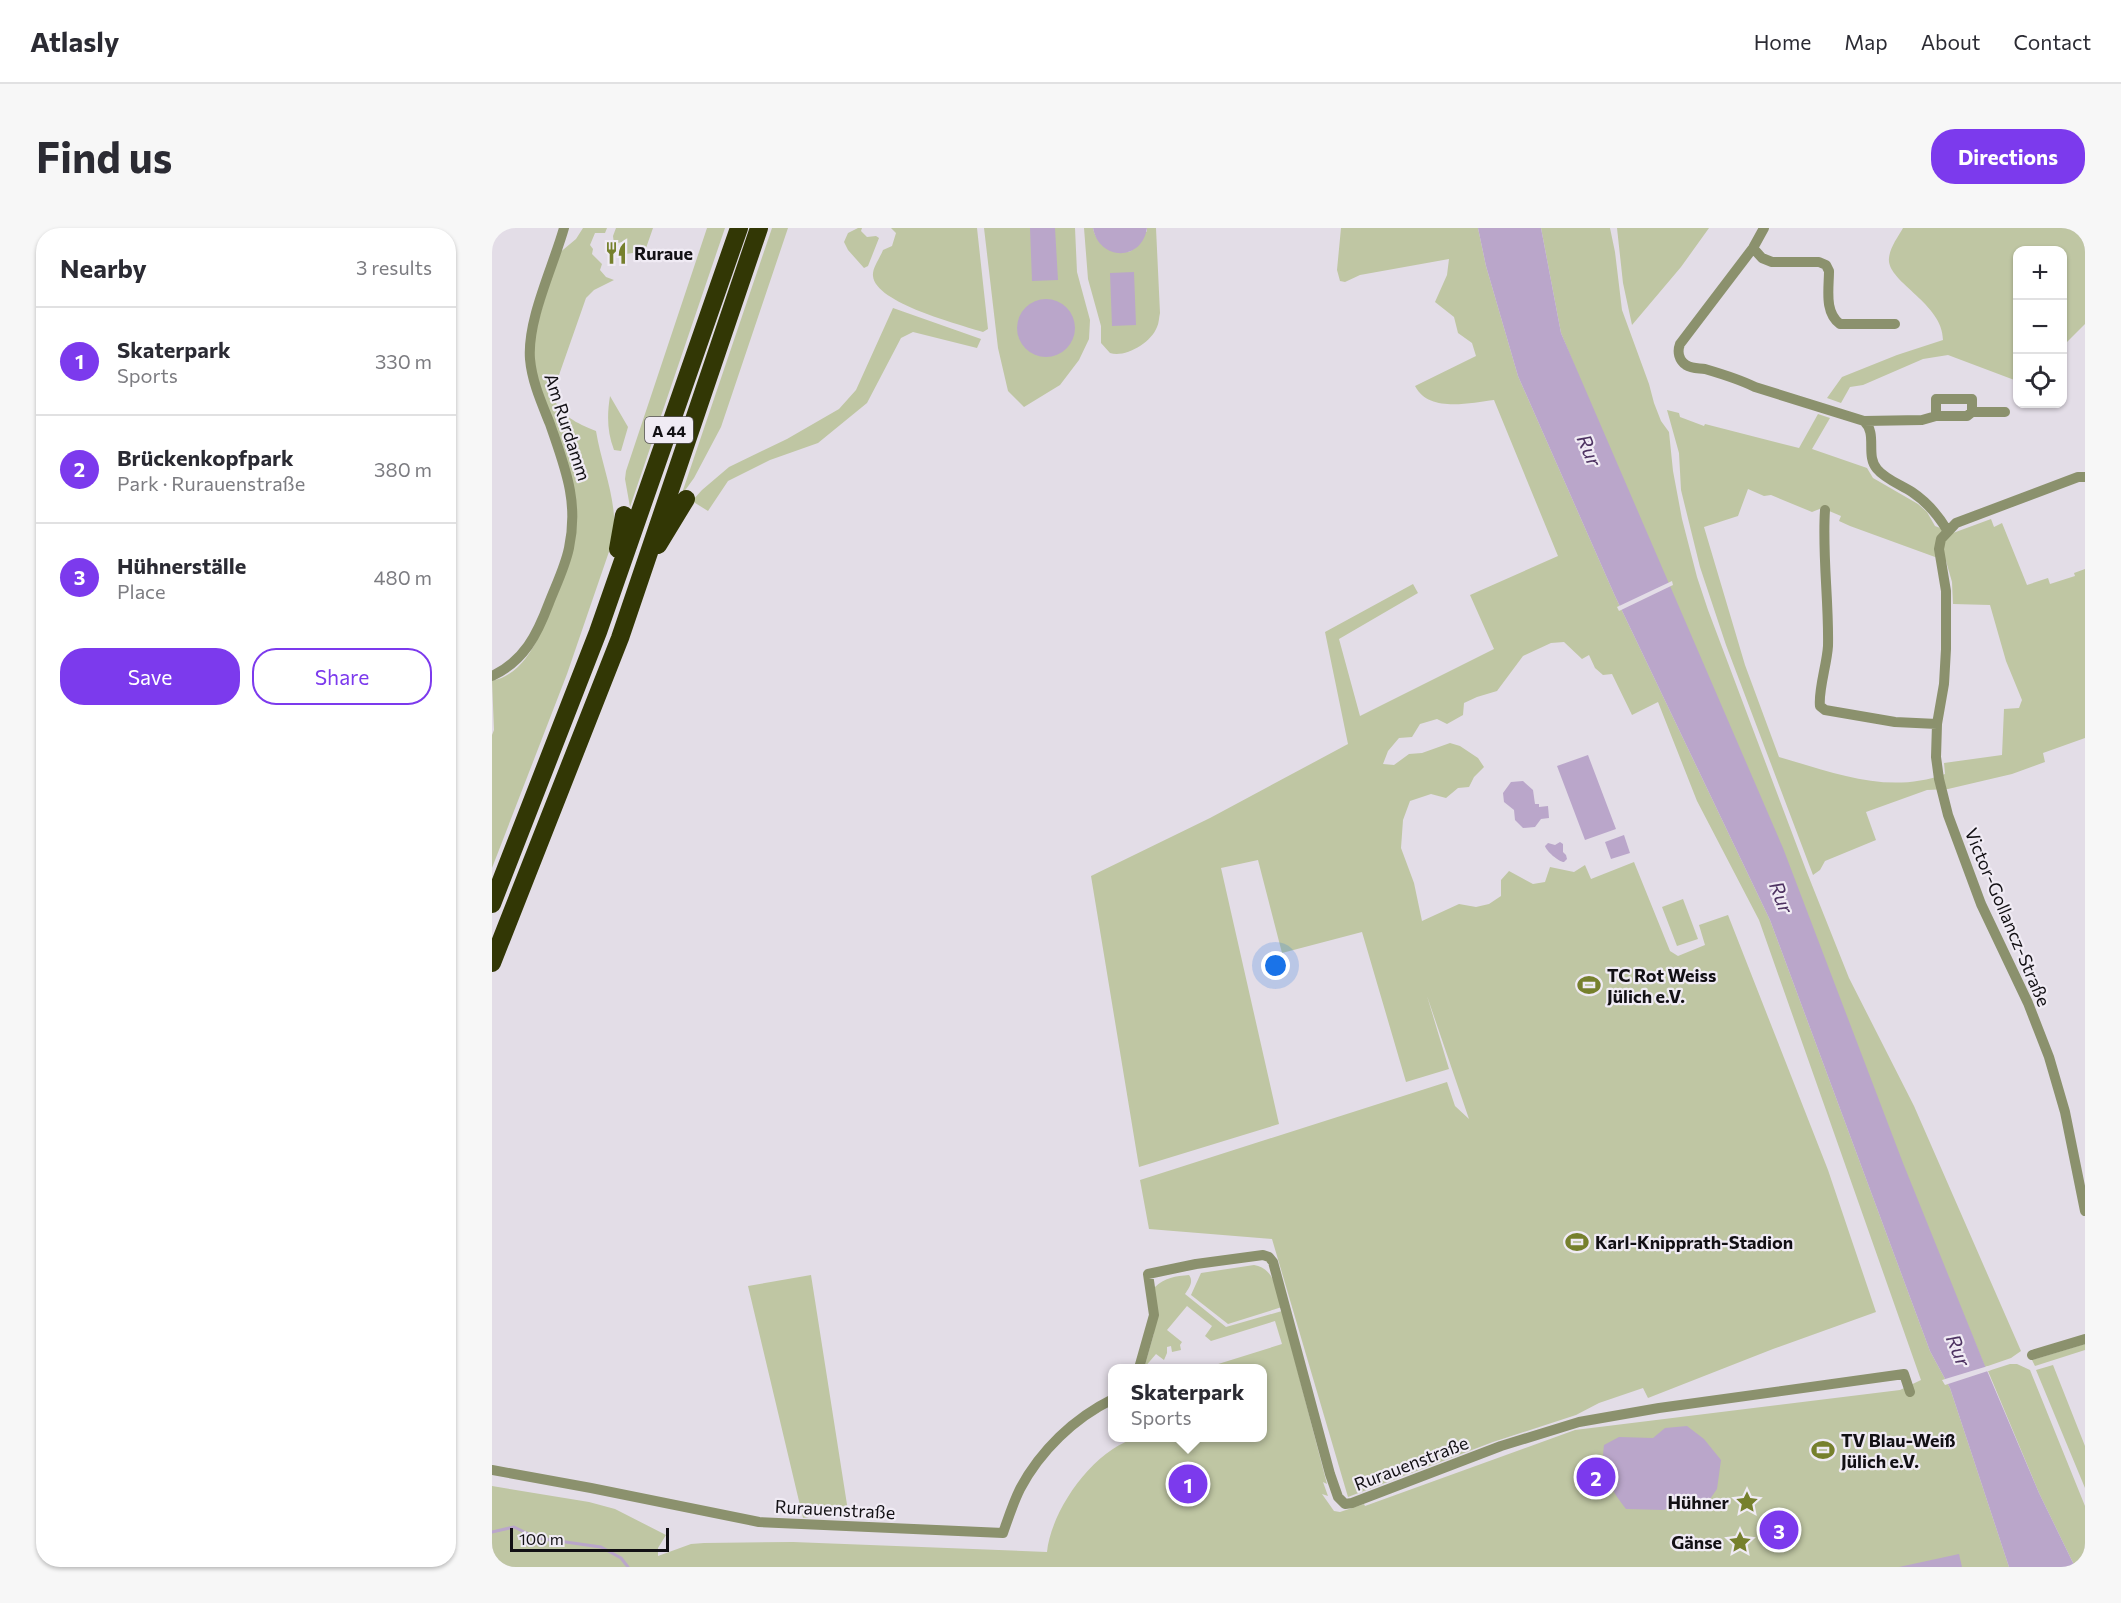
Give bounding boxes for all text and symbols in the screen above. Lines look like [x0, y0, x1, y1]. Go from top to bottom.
text: Atlasly [30, 24, 119, 58]
text: Home [1754, 29, 1811, 54]
text: Map [1844, 29, 1888, 54]
text: About [1921, 29, 1980, 54]
text: Contact [2013, 29, 2091, 54]
button: Directions [1931, 129, 2085, 184]
text: Find us [36, 130, 172, 182]
restaurant icon: Ruraue [603, 240, 629, 266]
place label: Ruraue [634, 242, 693, 264]
map controls [2013, 246, 2067, 408]
button: + [2013, 246, 2067, 300]
text: Nearby [60, 252, 147, 283]
text: 3 results [356, 255, 432, 279]
button: − [2013, 300, 2067, 354]
text: Skaterpark [117, 336, 231, 363]
text: 1 [75, 349, 84, 373]
text: 330 m [375, 349, 432, 373]
button: locate [2013, 354, 2067, 408]
text: Sports [117, 363, 178, 387]
street label: Am Rurdamm [540, 370, 596, 484]
road number: A 44 [645, 417, 693, 443]
water label: Rur [1573, 430, 1608, 471]
text: Brückenkopfpark [117, 444, 294, 471]
text: 2 [74, 457, 85, 481]
text: 380 m [374, 457, 432, 481]
text: Park · Rurauenstraße [117, 471, 305, 495]
text: Hühnerställe [117, 552, 246, 579]
text: 3 [74, 565, 85, 589]
text: 480 m [374, 565, 432, 589]
text: Place [117, 579, 166, 603]
button: Save [60, 648, 240, 705]
button: Share [252, 648, 432, 705]
street label: Victor-Gollancz-Straße [1960, 825, 2056, 1009]
water label: Rur [1765, 878, 1799, 917]
your location [1261, 951, 1290, 980]
place label: TC Rot Weiss Jülich e.V. [1607, 964, 1716, 1007]
sports icon: TC Rot Weiss Jülich e.V. [1576, 972, 1602, 998]
sports icon: Karl-Knipprath-Stadion [1564, 1229, 1590, 1255]
place label: Karl-Knipprath-Stadion [1595, 1231, 1793, 1253]
water label: Rur [1942, 1330, 1977, 1370]
popup [1108, 1364, 1267, 1442]
text: Skaterpark [1131, 1378, 1244, 1405]
text: Sports [1131, 1405, 1192, 1429]
place label: TV Blau-Weiß Jülich e.V. [1841, 1429, 1955, 1472]
street label: Rurauenstraße [1351, 1431, 1471, 1495]
sports icon: TV Blau-Weiß Jülich e.V. [1810, 1437, 1836, 1463]
pin: 2 [1576, 1454, 1616, 1500]
pin: 1 [1168, 1462, 1208, 1506]
place icon: Hühner [1734, 1489, 1760, 1515]
place label: Hühner [1668, 1491, 1730, 1513]
street label: Rurauenstraße [774, 1495, 896, 1523]
pin: 3 [1760, 1508, 1798, 1552]
scale bar [510, 1525, 669, 1552]
text: 100 m [519, 1529, 564, 1548]
place icon: Gänse [1727, 1529, 1753, 1555]
place label: Gänse [1671, 1531, 1722, 1553]

